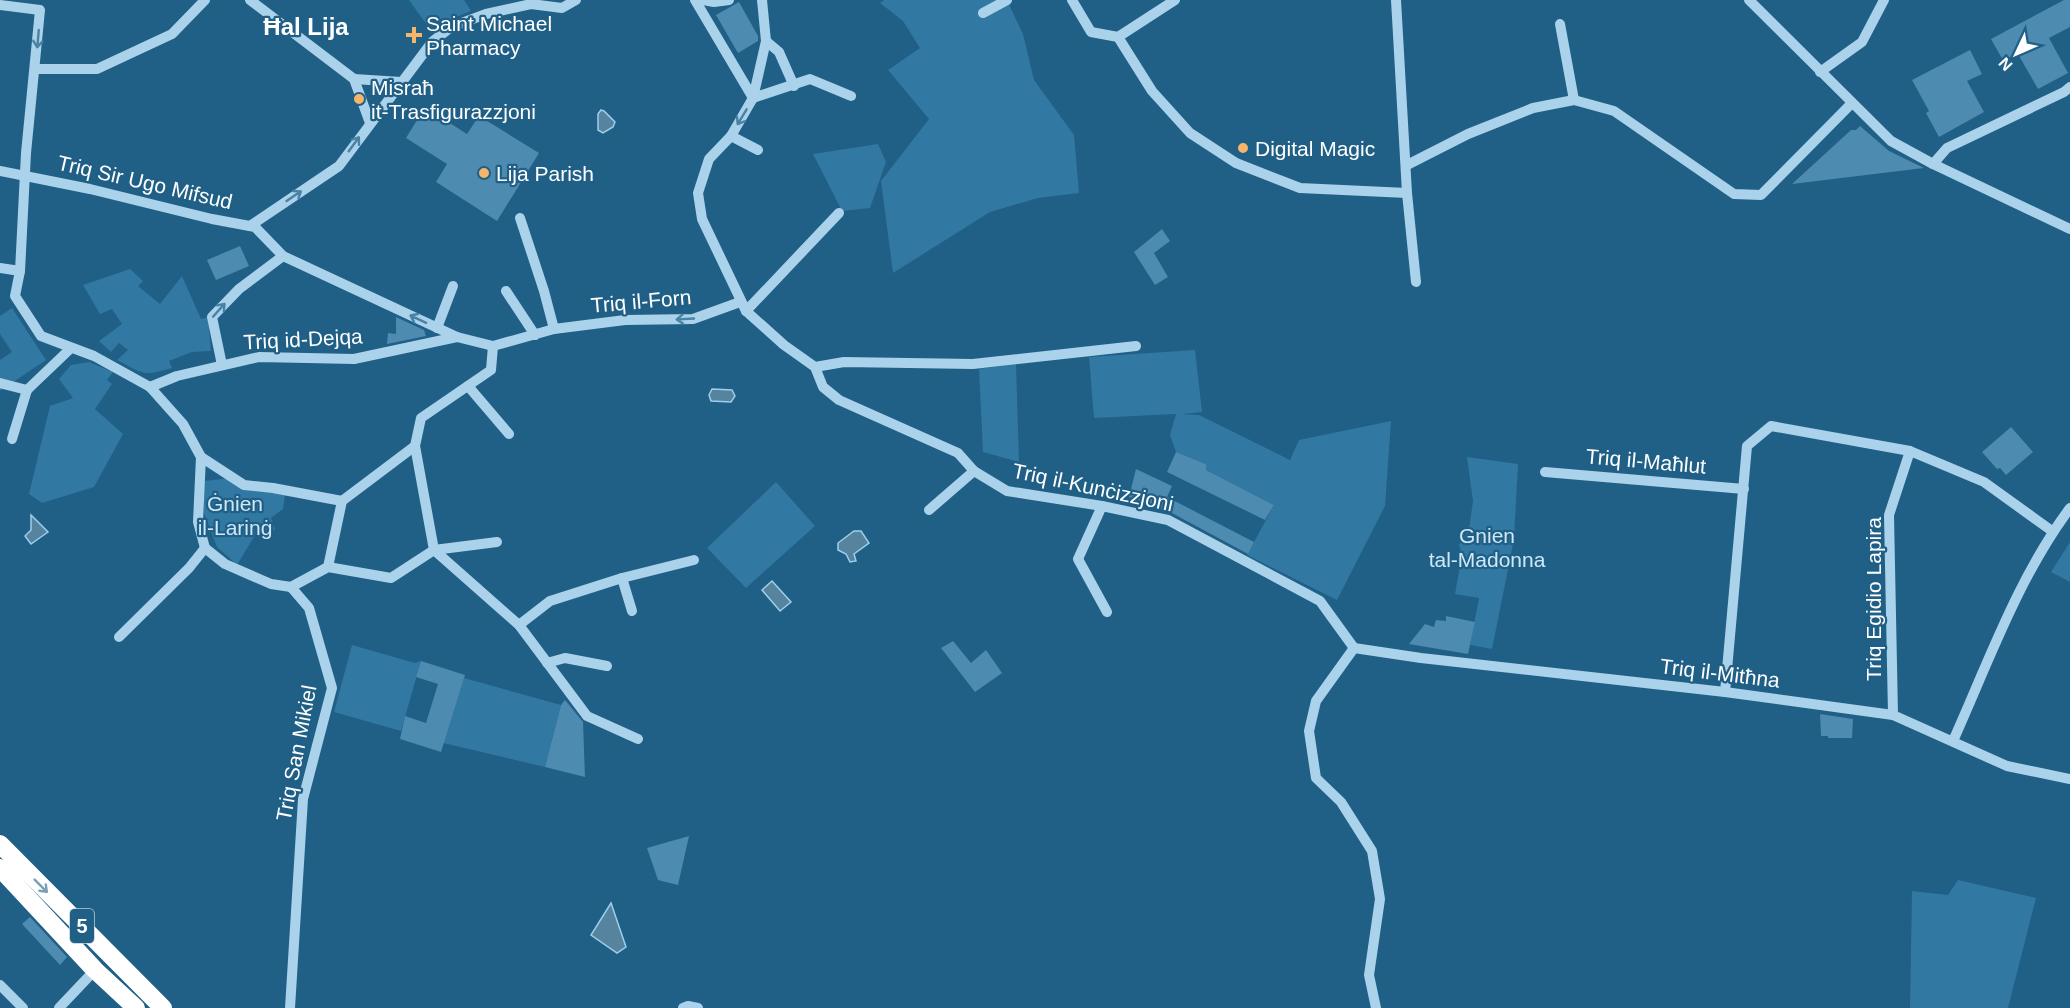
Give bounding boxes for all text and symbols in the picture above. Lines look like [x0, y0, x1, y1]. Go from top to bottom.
place label: Saint Michael Pharmacy [426, 12, 552, 59]
district label: Ħal Lija [263, 13, 349, 40]
north arrow [1986, 24, 2046, 84]
marker: Saint Michael Pharmacy [407, 28, 421, 42]
one-way arrow [32, 29, 43, 49]
text: N [1995, 54, 2016, 74]
place label: Misraħ it-Trasfigurazzjoni [371, 76, 536, 123]
marker: Misraħ it-Trasfigurazzjoni [352, 92, 366, 106]
one-way arrow [736, 108, 748, 125]
one-way arrow [348, 137, 361, 153]
place label: Digital Magic [1255, 137, 1375, 160]
marker: Digital Magic [1236, 141, 1250, 155]
street label: Triq Sir Ugo Mifsud [55, 151, 235, 213]
place label: Lija Parish [496, 162, 594, 185]
marker: Lija Parish [477, 166, 491, 180]
one-way arrow [285, 190, 302, 202]
street label: Triq il-Forn [590, 285, 692, 317]
one-way arrow [212, 303, 226, 318]
one-way arrow [410, 313, 428, 325]
one-way arrow [675, 313, 695, 324]
street label: Triq id-Dejqa [243, 324, 364, 354]
street label: Triq il-Maħlut [1585, 444, 1707, 478]
street label: Triq il-Kunċizzjoni [1011, 459, 1175, 515]
park label: Ġnien il-Larinġ [198, 492, 272, 539]
street label: Triq Egidio Lapira [1862, 517, 1885, 681]
park label: Gnien tal-Madonna [1429, 524, 1546, 571]
street label: Triq il-Mitħna [1659, 654, 1782, 692]
street label: Triq San Mikiel [272, 683, 320, 823]
one-way arrow [34, 878, 49, 893]
road number: 5 [70, 909, 94, 943]

